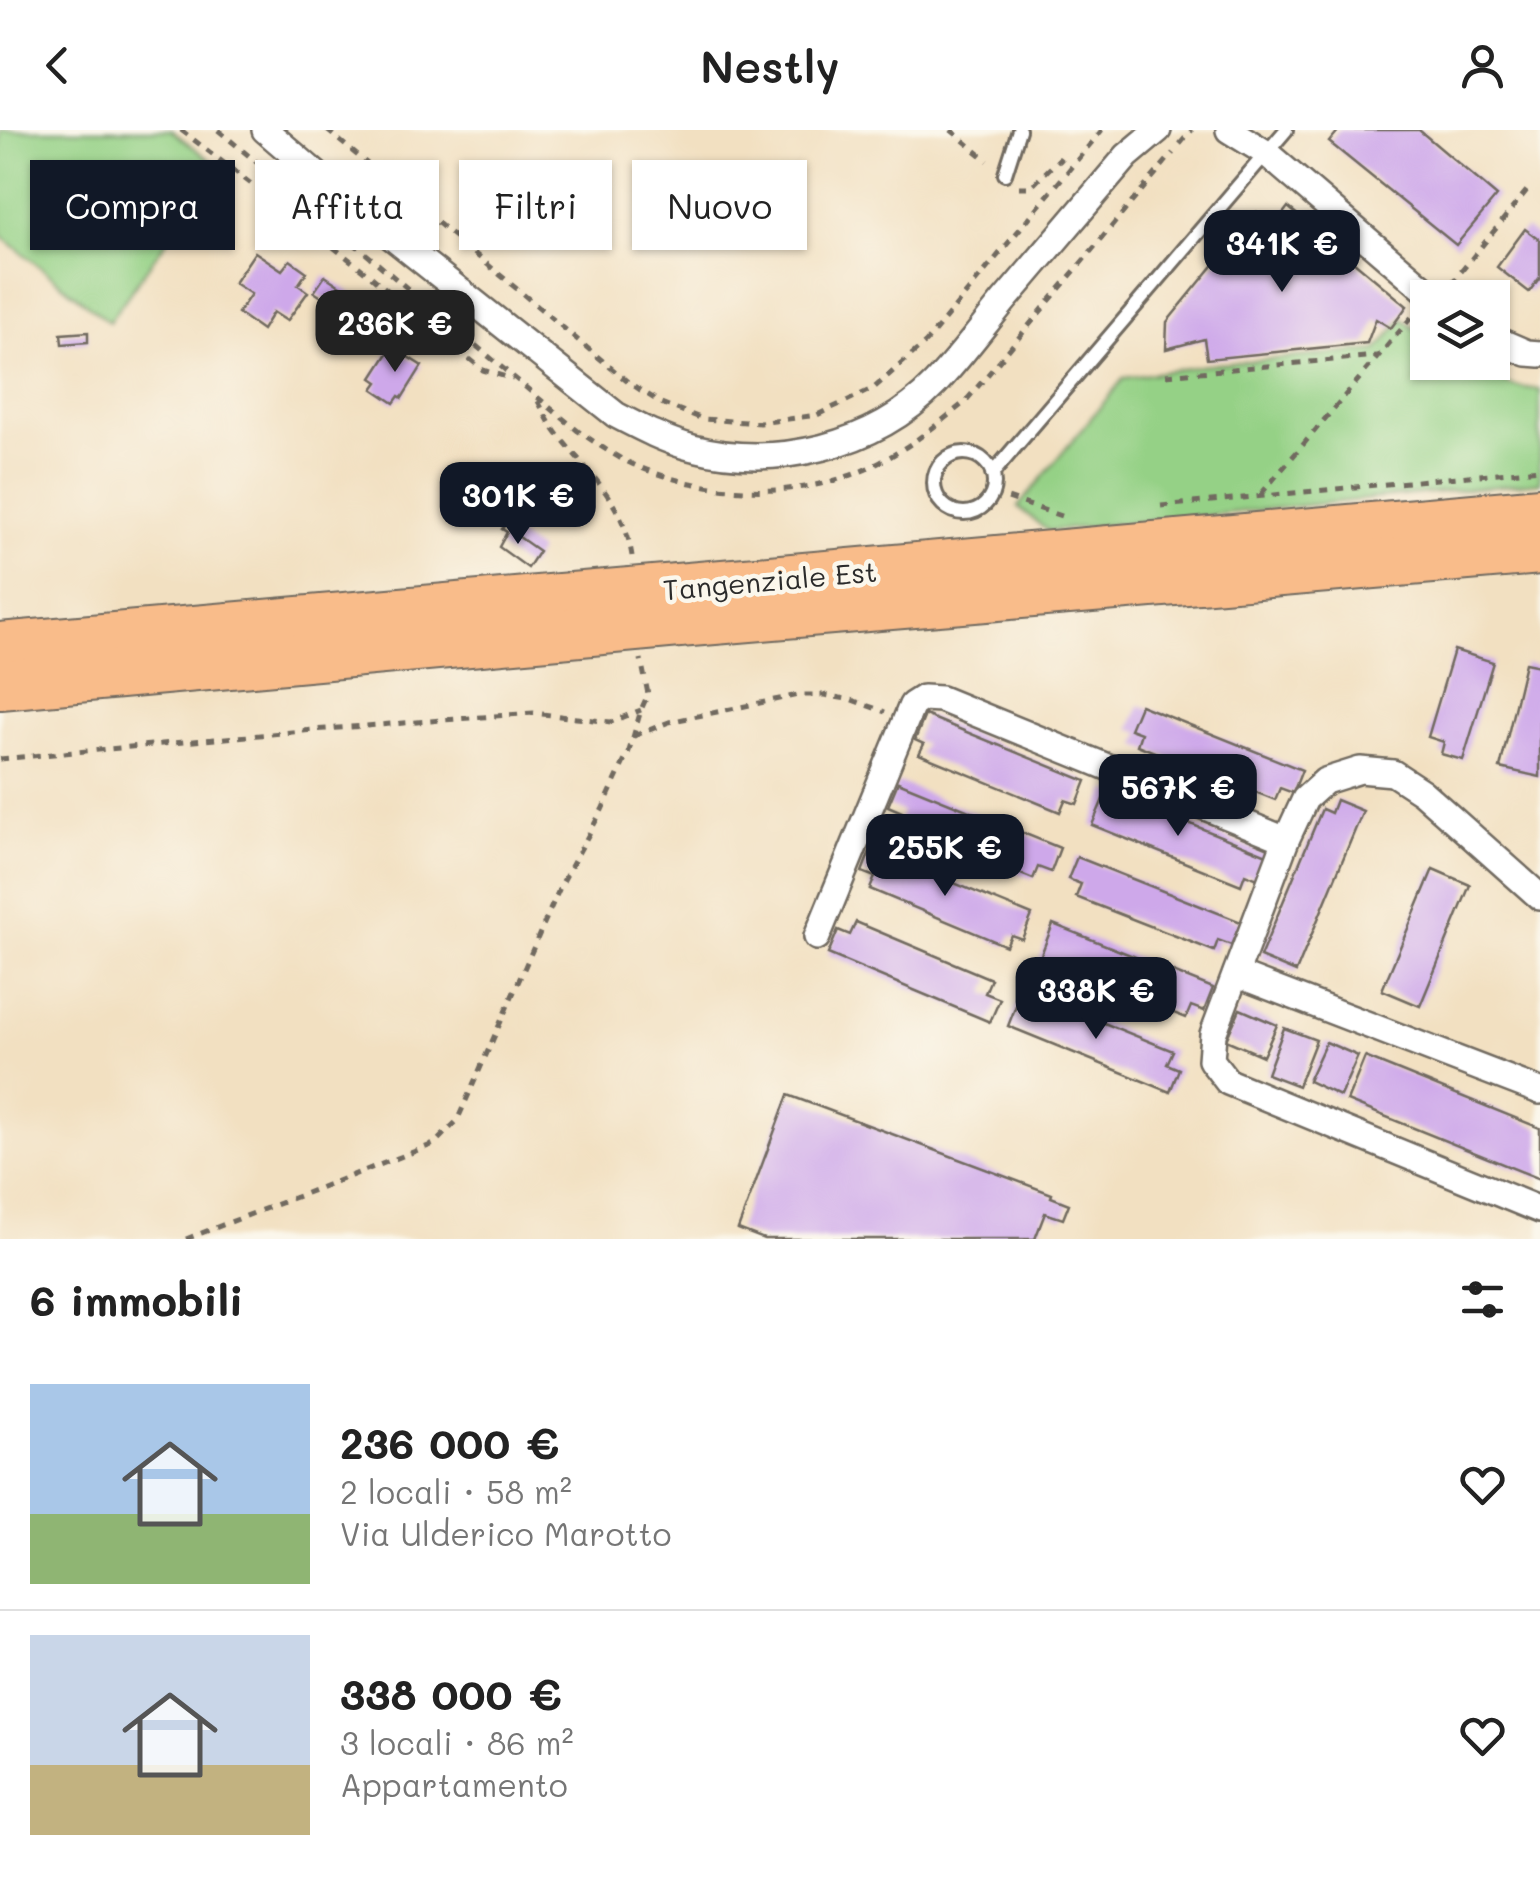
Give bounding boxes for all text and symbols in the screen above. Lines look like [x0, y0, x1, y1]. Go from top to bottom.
text: Nestly [700, 36, 840, 94]
icon: back [30, 38, 85, 93]
icon: person [1455, 38, 1510, 93]
chip: Compra [30, 160, 235, 250]
chip: Affitta [255, 160, 439, 250]
chip: Filtri [459, 160, 612, 250]
chip: Nuovo [632, 160, 807, 250]
pin: 341K € [1201, 210, 1363, 295]
text: 341K € [1226, 221, 1338, 263]
map controls [1410, 280, 1510, 380]
button: layers [1410, 280, 1510, 380]
pin: 236K € [314, 290, 476, 375]
text: 236K € [338, 301, 452, 343]
pin: 301K € [437, 462, 599, 547]
text: 301K € [462, 473, 574, 515]
street label: Tangenziale Est [662, 553, 878, 607]
pin: 567K € [1097, 754, 1259, 839]
text: 567K € [1121, 765, 1235, 807]
pin: 255K € [864, 814, 1026, 899]
text: 255K € [888, 825, 1002, 867]
pin: 338K € [1015, 957, 1177, 1042]
text: 338K € [1038, 968, 1154, 1010]
text: 6 immobili [30, 1272, 243, 1327]
icon: filters [1455, 1272, 1510, 1327]
text: 236 000 € [340, 1415, 559, 1470]
icon: home [110, 1424, 230, 1544]
icon: heart [1455, 1457, 1510, 1512]
text: 2 locali · 58 m² [340, 1470, 572, 1512]
text: Via Ulderico Marotto [340, 1512, 672, 1554]
text: 338 000 € [340, 1666, 562, 1721]
icon: home [110, 1675, 230, 1795]
icon: heart [1455, 1708, 1510, 1763]
text: 3 locali · 86 m² [340, 1721, 574, 1763]
text: Appartamento [340, 1763, 568, 1805]

